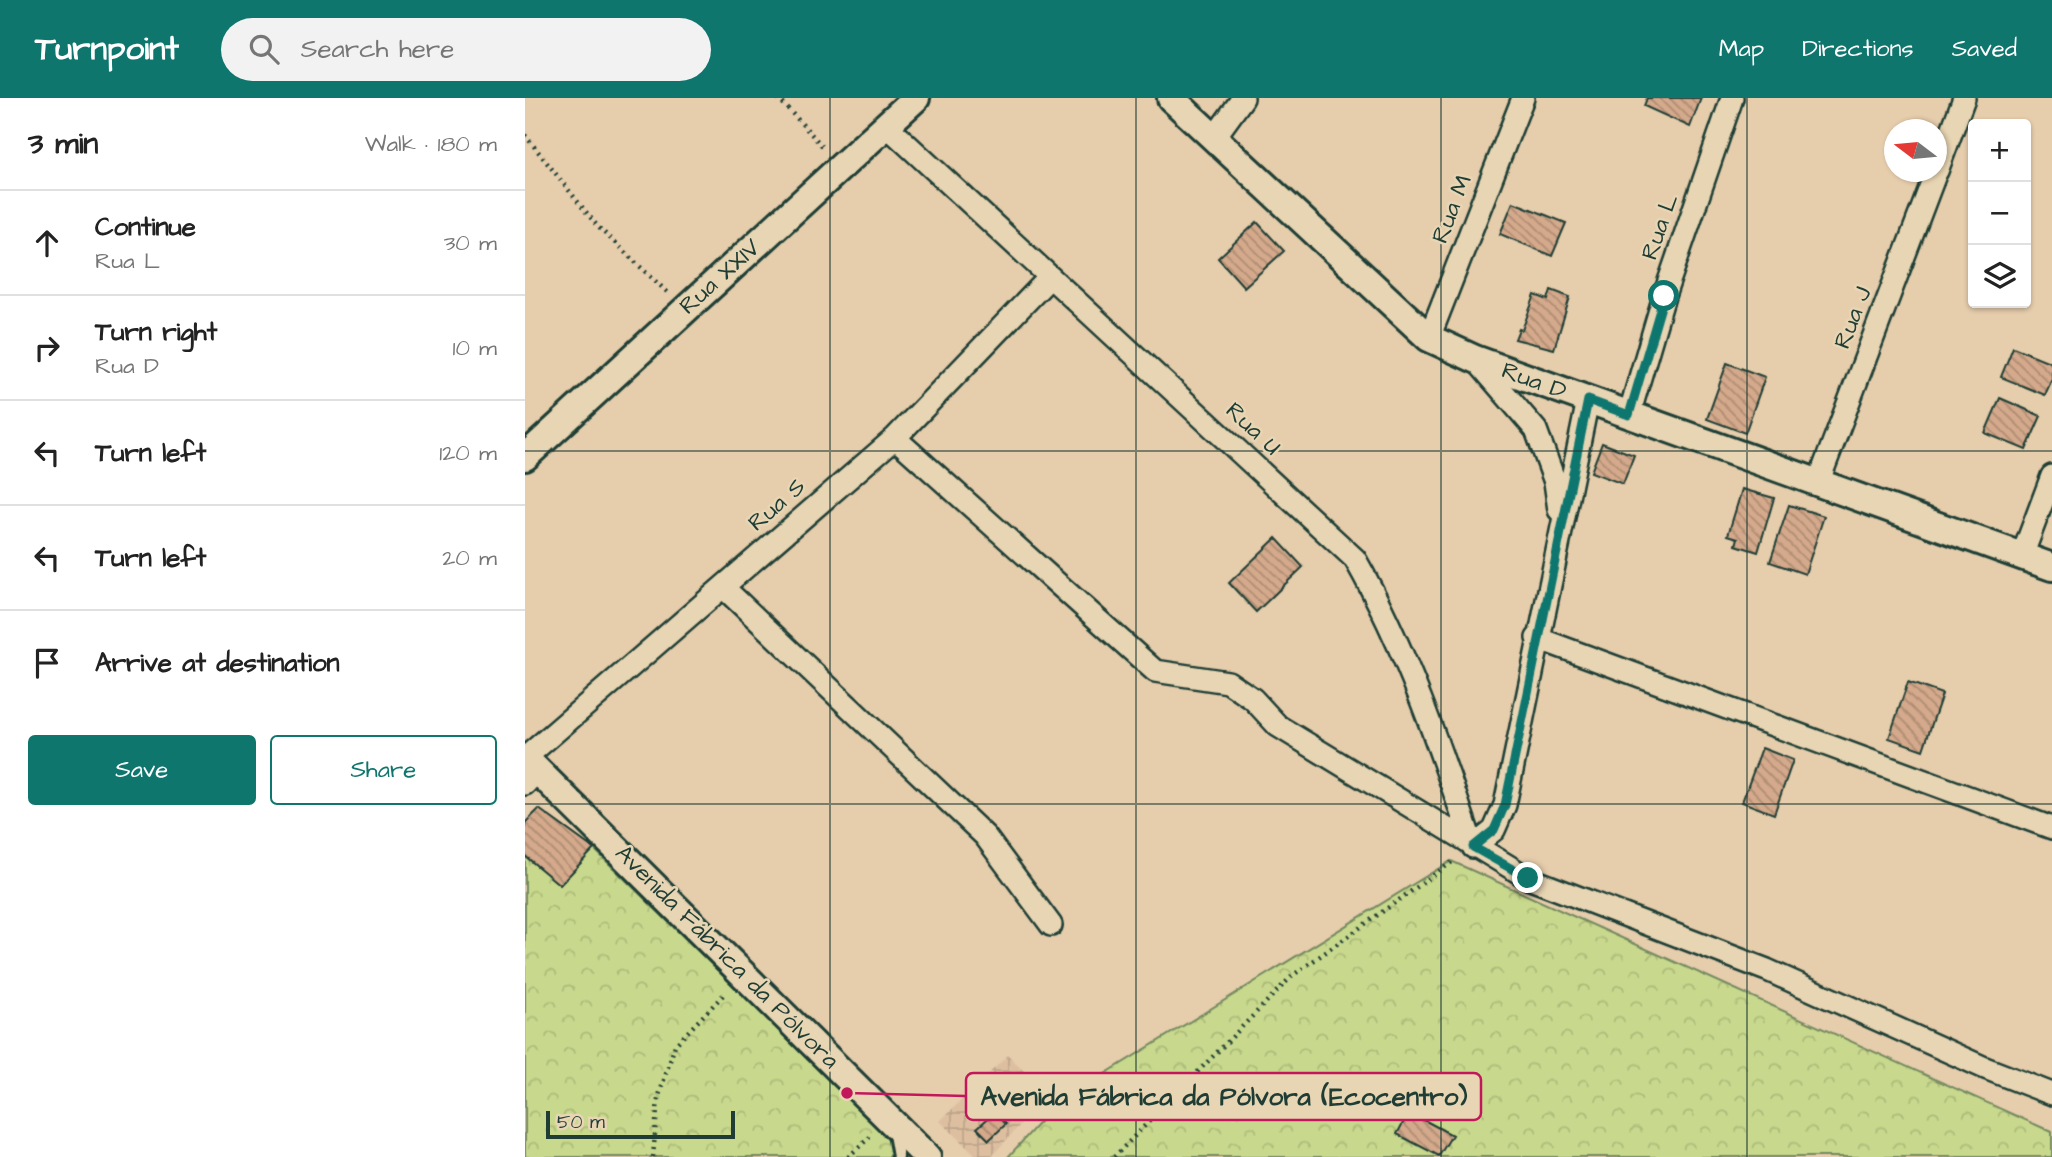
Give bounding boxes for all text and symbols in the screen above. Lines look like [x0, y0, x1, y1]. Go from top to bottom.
search box [221, 18, 711, 81]
text: Turnpoint [35, 26, 179, 72]
icon: search [245, 30, 283, 68]
text: Search here [301, 31, 454, 67]
text: Map [1719, 32, 1764, 66]
text: Directions [1802, 32, 1914, 66]
text: Saved [1952, 32, 2017, 66]
north arrow [1884, 119, 1947, 182]
map controls [1968, 119, 2031, 308]
button: + [1968, 119, 2031, 182]
text: 3 min [28, 123, 98, 165]
text: Walk · 180 m [365, 128, 497, 160]
street label: Rua M [1423, 170, 1481, 248]
button: − [1968, 182, 2031, 245]
street label: Rua L [1633, 189, 1687, 265]
text: Continue [95, 209, 196, 245]
icon: ahead [28, 224, 66, 262]
text: 30 m [444, 227, 497, 259]
street label: Rua XXIV [672, 231, 768, 323]
text: Rua L [95, 245, 160, 277]
button: layers [1968, 245, 2031, 308]
route start [1648, 280, 1679, 311]
street label: Rua J [1826, 282, 1880, 354]
text: Turn right [95, 314, 217, 350]
icon: right [28, 329, 66, 367]
text: 10 m [452, 332, 497, 364]
text: Rua D [95, 350, 159, 382]
street label: Rua D [1497, 354, 1571, 408]
street label: Rua U [1218, 395, 1288, 463]
icon: left [28, 434, 66, 472]
text: Turn left [95, 435, 206, 471]
text: 120 m [439, 437, 497, 469]
street label: Rua S [741, 470, 813, 540]
icon: left [28, 539, 66, 577]
text: Turn left [95, 540, 206, 576]
text: 20 m [442, 542, 497, 574]
icon: arrive [28, 644, 66, 682]
text: Arrive at destination [95, 645, 340, 681]
button: Save [28, 735, 256, 805]
button: Share [270, 735, 497, 805]
street label: Avenida Fábrica da Pólvora [607, 837, 847, 1077]
route end [1512, 862, 1543, 893]
callout: Avenida Fábrica da Pólvora (Ecocentro) [966, 1073, 1481, 1120]
text: Avenida Fábrica da Pólvora (Ecocentro) [980, 1079, 1468, 1115]
scale bar [546, 1108, 735, 1140]
text: 50 m [557, 1109, 605, 1136]

